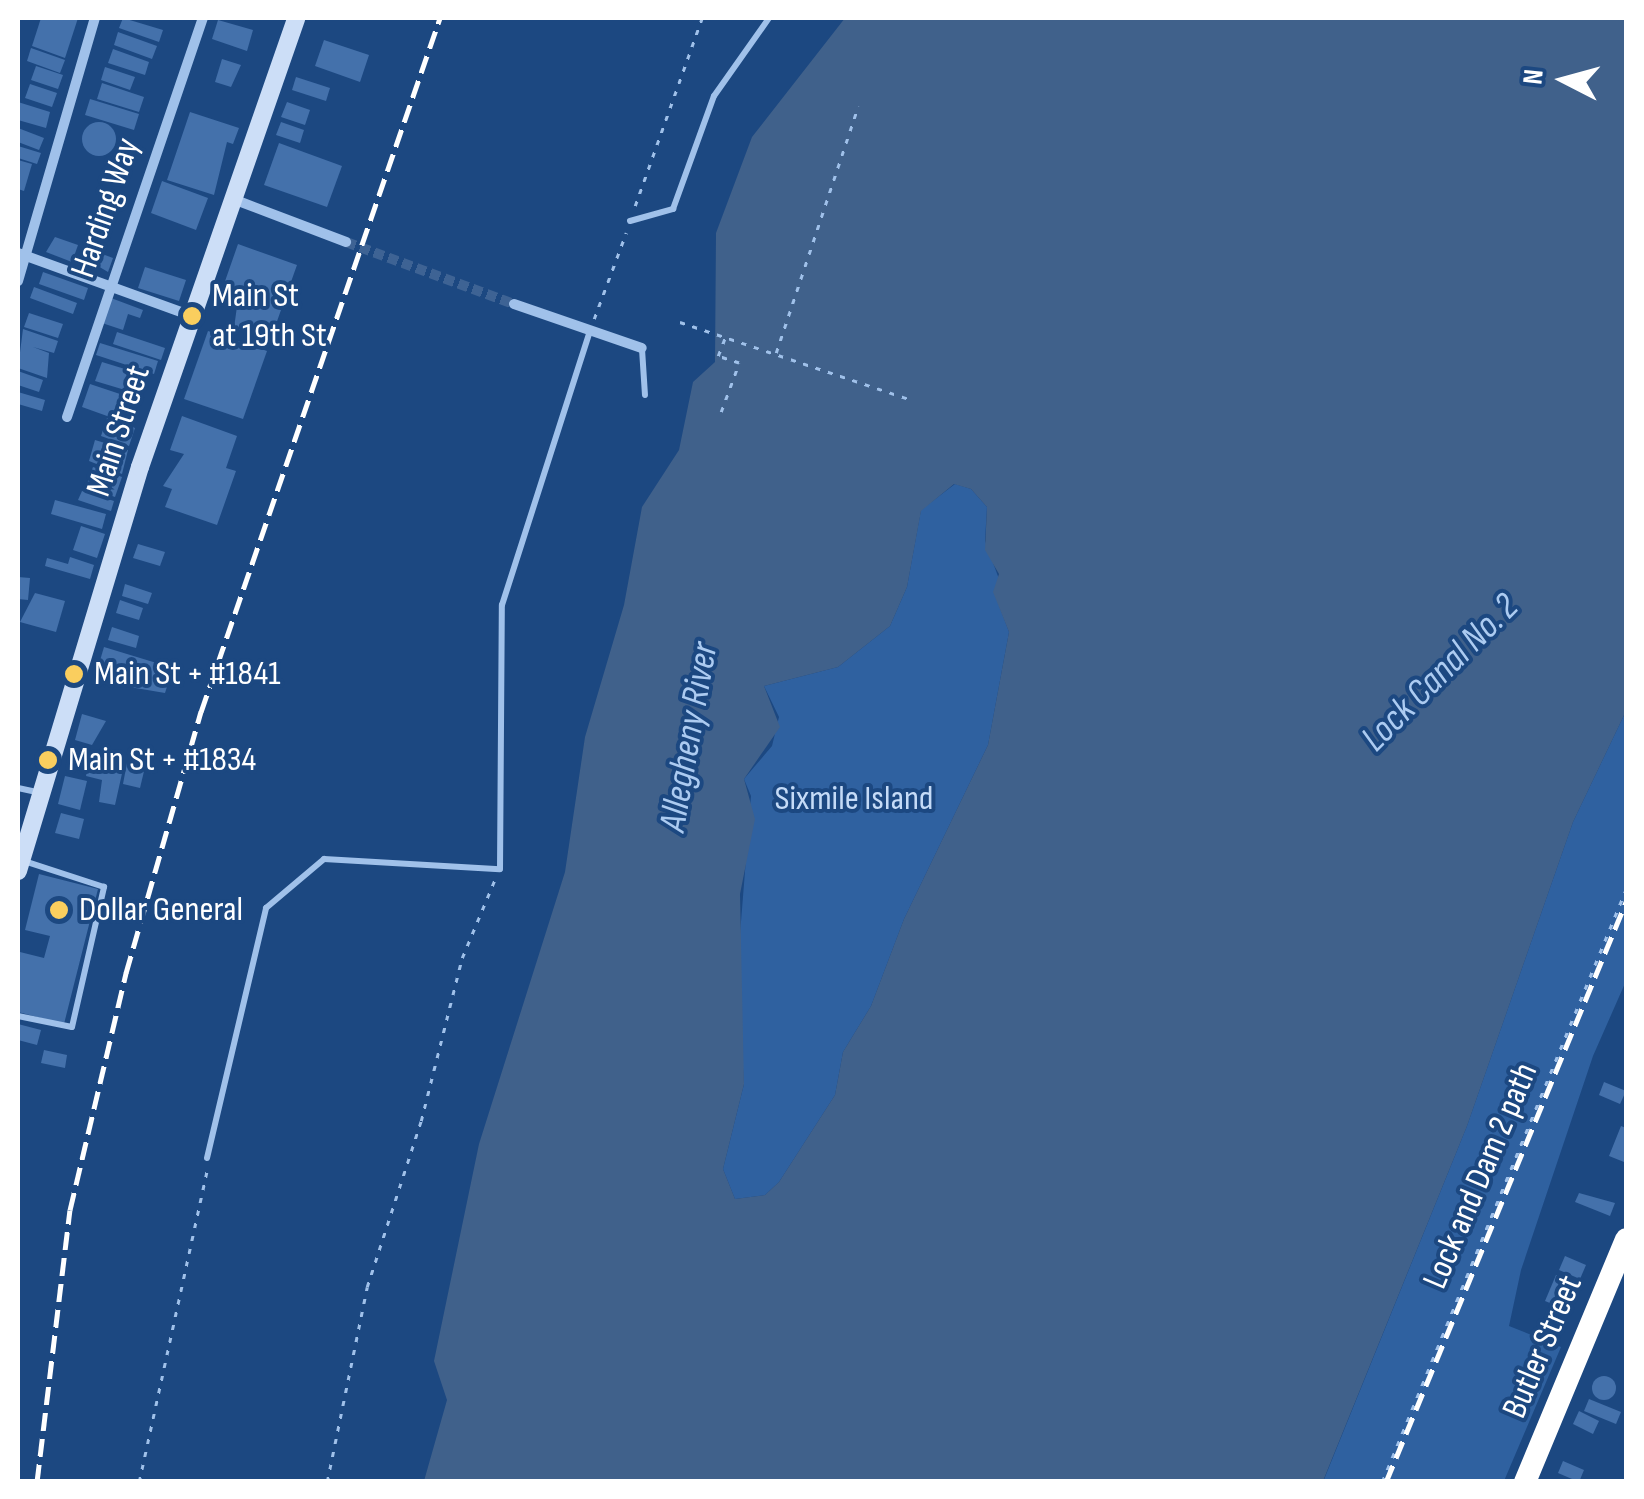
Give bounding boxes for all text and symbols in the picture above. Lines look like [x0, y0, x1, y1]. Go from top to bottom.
north arrow [1514, 30, 1614, 130]
text: N [1516, 68, 1551, 86]
street label: Harding Way [63, 133, 149, 283]
place label: Main St at 19th St [212, 275, 327, 357]
marker: Main St at 19th St [181, 305, 203, 327]
street label: Main Street [78, 360, 160, 502]
water label: Lock Canal No. 2 [1352, 585, 1528, 761]
water label: Allegheny River [650, 639, 728, 835]
place label: Main St + #1841 [94, 653, 280, 695]
marker: Main St + #1841 [63, 663, 85, 685]
place label: Main St + #1834 [68, 739, 256, 781]
marker: Main St + #1834 [37, 749, 59, 771]
park label: Sixmile Island [775, 778, 933, 820]
place label: Dollar General [79, 889, 243, 931]
marker: Dollar General [48, 899, 70, 921]
street label: Lock and Dam 2 path [1415, 1057, 1547, 1295]
street label: Butler Street [1494, 1269, 1592, 1425]

